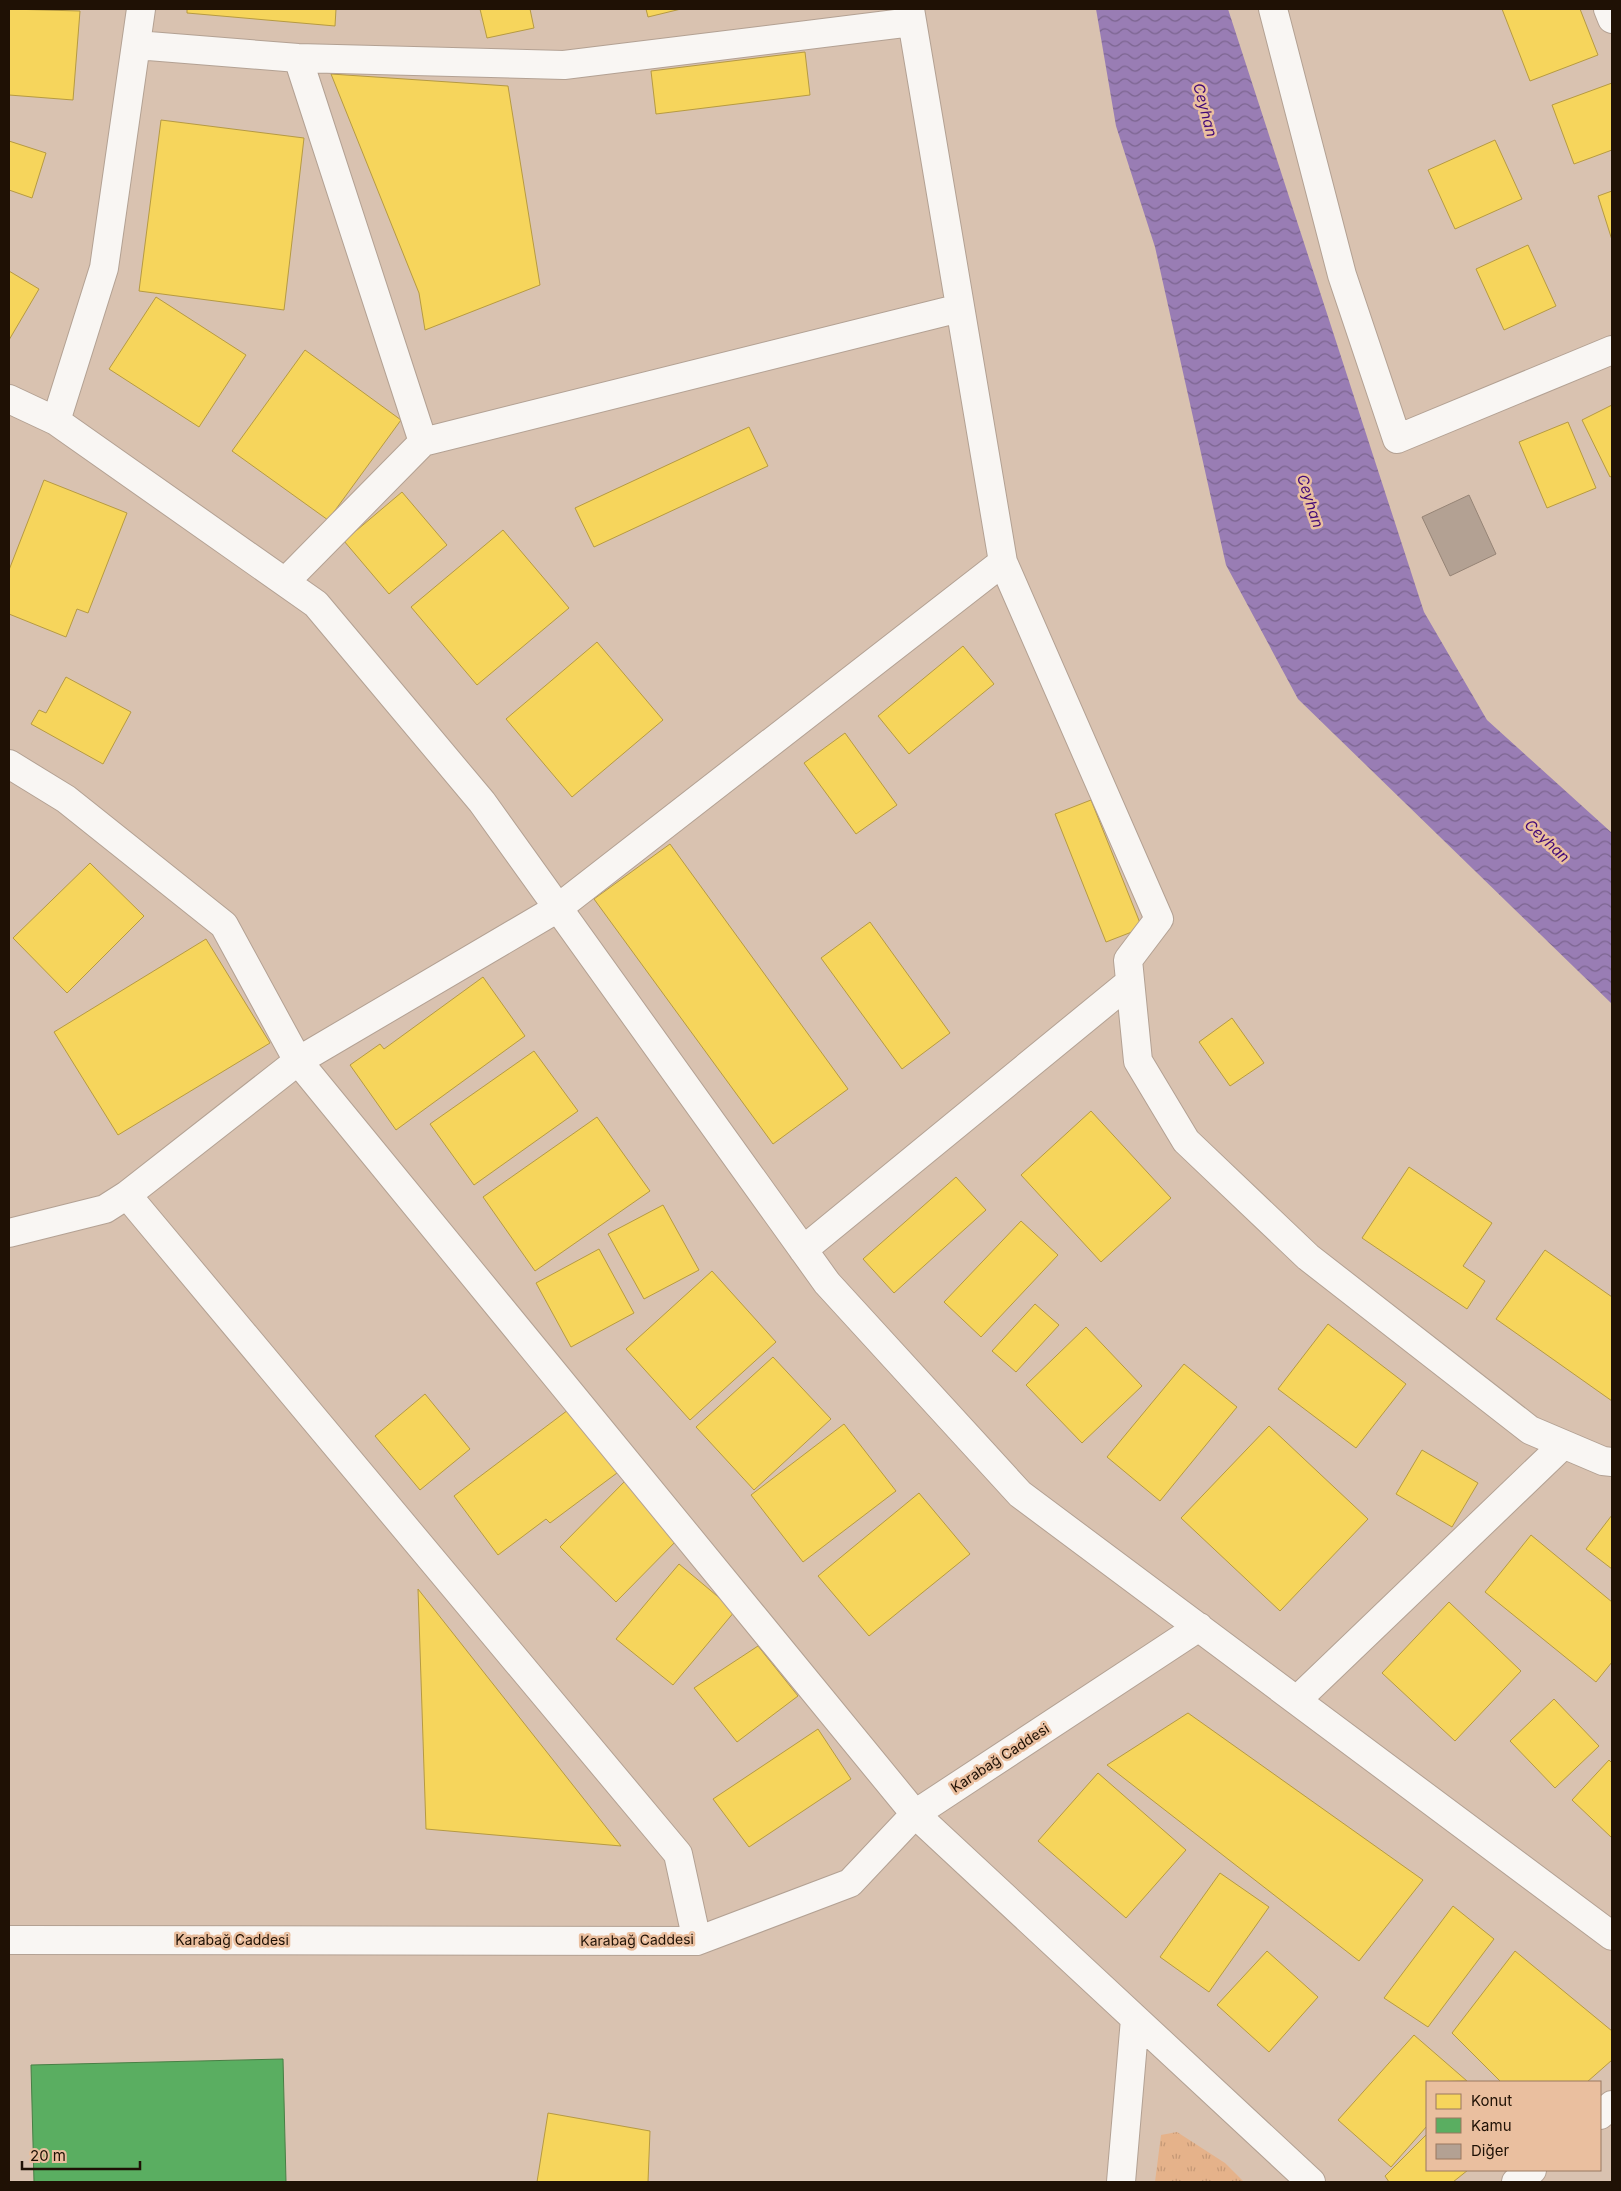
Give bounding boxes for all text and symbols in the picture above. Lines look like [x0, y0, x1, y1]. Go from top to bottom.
water label: Ceyhan [1189, 81, 1222, 139]
water label: Ceyhan [1293, 472, 1328, 530]
water label: Ceyhan [1521, 815, 1574, 866]
street label: Karabağ Caddesi [947, 1719, 1052, 1796]
street label: Karabağ Caddesi [580, 1930, 694, 1949]
street label: Karabağ Caddesi [175, 1931, 289, 1948]
legend [1426, 2081, 1601, 2171]
text: Konut [1471, 2091, 1512, 2110]
text: Kamu [1471, 2116, 1512, 2135]
scale bar [22, 2138, 140, 2170]
text: Diğer [1471, 2141, 1509, 2160]
text: 20 m [30, 2146, 66, 2165]

